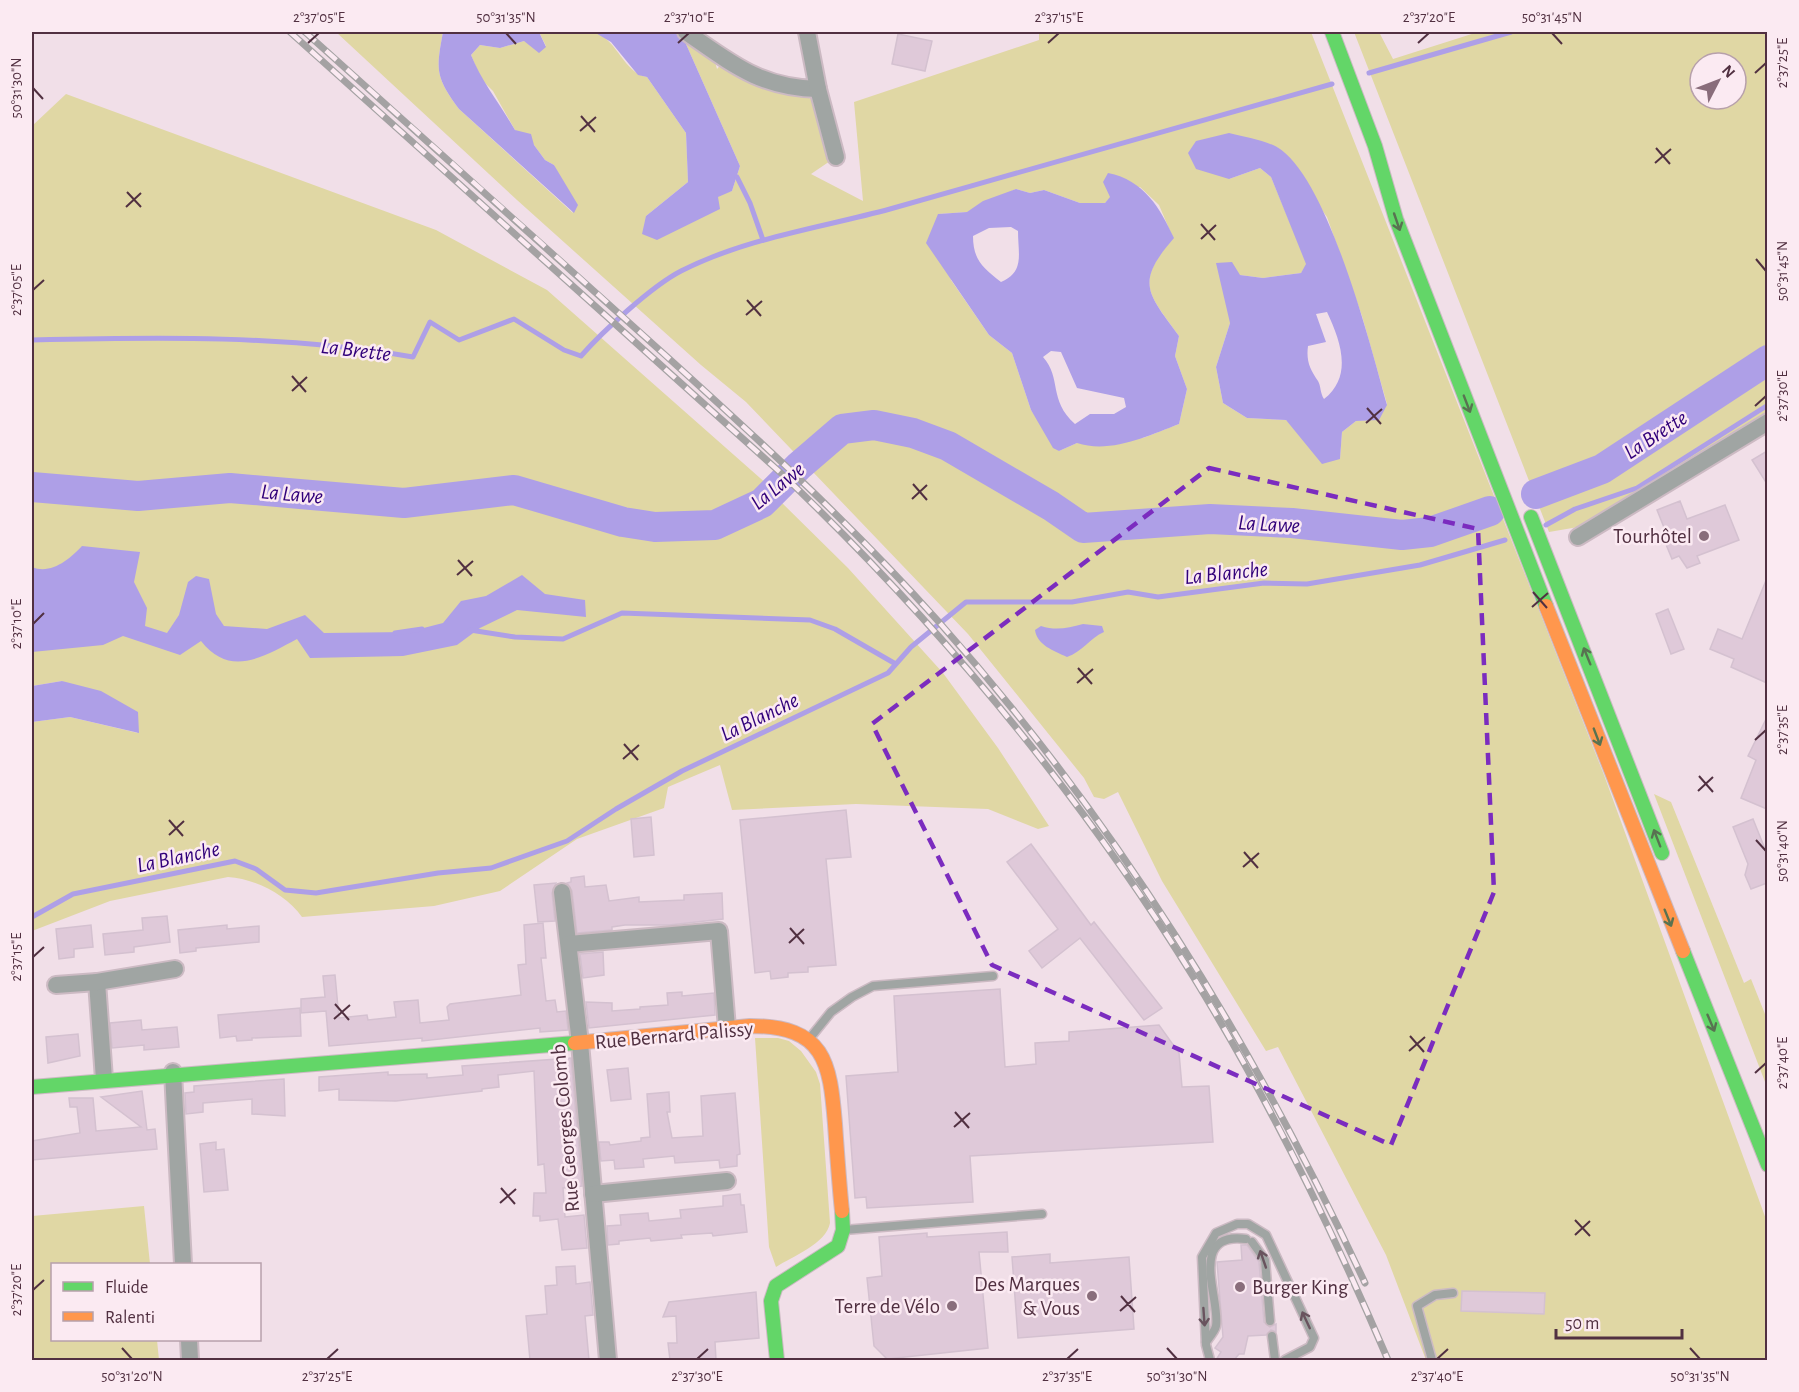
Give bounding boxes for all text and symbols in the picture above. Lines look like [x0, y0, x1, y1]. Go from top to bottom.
text: 2°37'05"E [293, 10, 345, 25]
text: 50°31'35"N [476, 10, 536, 25]
text: 2°37'10"E [664, 10, 714, 25]
text: 2°37'15"E [1034, 10, 1084, 25]
text: 2°37'20"E [1403, 10, 1455, 25]
text: 50°31'45"N [1522, 10, 1582, 25]
text: 2°37'25"E [1775, 38, 1790, 88]
north arrow [1688, 51, 1748, 111]
text: 50°31'30"N [9, 58, 24, 118]
text: N [1719, 62, 1738, 81]
one-way arrow [1393, 212, 1404, 231]
text: 50°31'45"N [1775, 241, 1790, 301]
text: 2°37'05"E [9, 264, 24, 316]
water label: La Brette [320, 335, 392, 365]
text: 2°37'30"E [1775, 370, 1790, 422]
one-way arrow [1463, 394, 1474, 413]
water label: La Brette [1620, 406, 1691, 463]
water label: La Lawe [747, 458, 809, 514]
water label: La Lawe [260, 480, 324, 508]
water label: La Lawe [1237, 511, 1301, 537]
place label: Tourhôtel [1613, 526, 1692, 547]
marker: Tourhôtel [1697, 529, 1711, 543]
water label: La Blanche [1183, 558, 1269, 588]
text: 2°37'10"E [9, 599, 24, 649]
one-way arrow [1581, 647, 1592, 666]
water label: La Blanche [717, 689, 802, 745]
text: 2°37'35"E [1775, 705, 1790, 755]
one-way arrow [1592, 727, 1603, 745]
text: 50°31'40"N [1775, 820, 1790, 882]
one-way arrow [1650, 829, 1661, 848]
water label: La Blanche [135, 837, 222, 876]
one-way arrow [1663, 908, 1674, 927]
text: 2°37'15"E [9, 932, 24, 982]
one-way arrow [1706, 1013, 1717, 1031]
street label: Rue Bernard Palissy [594, 1018, 754, 1053]
text: 2°37'40"E [1775, 1037, 1790, 1089]
street label: Rue Georges Colomb [548, 1043, 583, 1213]
one-way arrow [1256, 1250, 1267, 1268]
legend [51, 1263, 261, 1341]
text: 2°37'20"E [9, 1264, 24, 1316]
place label: Des Marques & Vous [974, 1274, 1080, 1319]
place label: Burger King [1252, 1277, 1349, 1298]
text: Fluide [105, 1279, 148, 1297]
marker: Burger King [1233, 1280, 1247, 1294]
marker: Des Marques & Vous [1085, 1289, 1099, 1303]
place label: Terre de Vélo [835, 1296, 940, 1317]
marker: Terre de Vélo [945, 1299, 959, 1313]
scale bar [1556, 1302, 1682, 1340]
one-way arrow [1199, 1306, 1210, 1326]
text: Ralenti [105, 1309, 155, 1327]
one-way arrow [1300, 1311, 1311, 1329]
text: 50 m [1565, 1315, 1599, 1333]
text: 50°31'20"N [101, 1369, 163, 1384]
text: 2°37'25"E [302, 1369, 352, 1384]
text: 2°37'30"E [671, 1369, 723, 1384]
text: 2°37'35"E [1042, 1369, 1092, 1384]
text: 50°31'30"N [1147, 1369, 1207, 1384]
text: 2°37'40"E [1411, 1369, 1463, 1384]
text: 50°31'35"N [1670, 1369, 1730, 1384]

